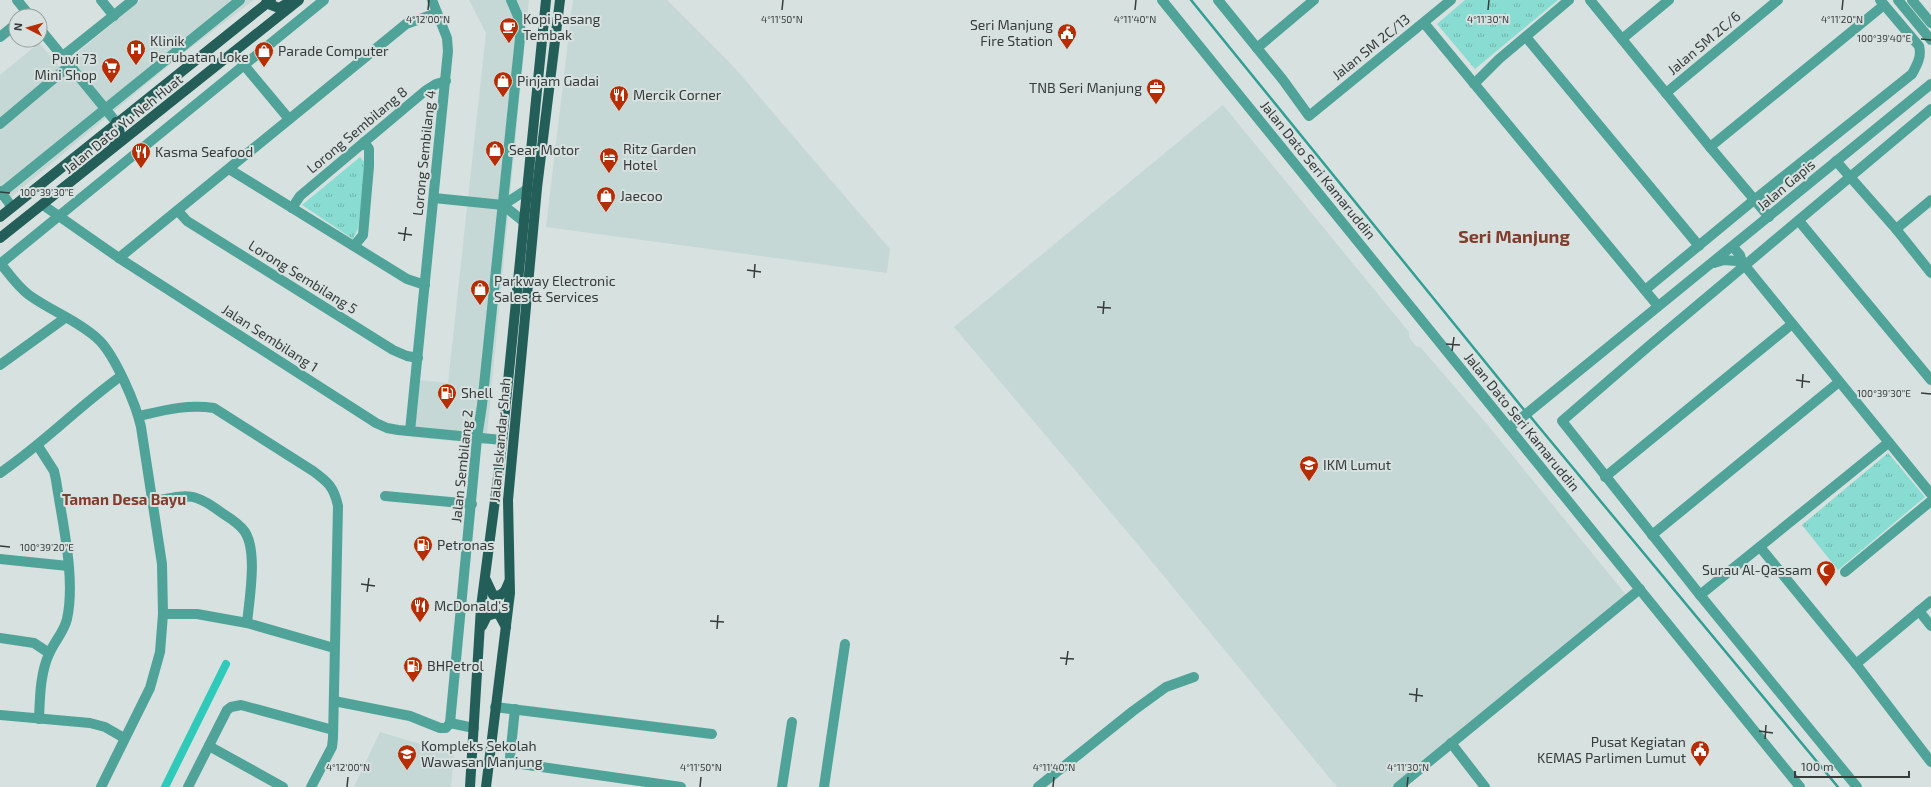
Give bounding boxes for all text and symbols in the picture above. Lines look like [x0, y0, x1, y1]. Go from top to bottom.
street label: Jalan SM 2C/6 [1664, 7, 1744, 78]
north arrow [8, 8, 48, 48]
place label: Kopi Pasang Tembak [523, 10, 601, 43]
street label: Jalan SM 2C/13 [1328, 10, 1413, 83]
text: 4°12'00"N [406, 13, 450, 25]
text: 4°11'50"N [761, 13, 803, 25]
text: 4°11'40"N [1114, 13, 1156, 25]
text: 4°11'30"N [1467, 13, 1509, 25]
text: 4°11'20"N [1821, 13, 1863, 25]
cafe icon: Kopi Pasang Tembak [498, 16, 520, 44]
place label: Seri Manjung Fire Station [970, 16, 1053, 49]
text: N [11, 22, 24, 32]
public building icon: Seri Manjung Fire Station [1056, 22, 1078, 50]
place label: Klinik Perubatan Loke [150, 32, 249, 65]
text: 100°39'40"E [1857, 32, 1911, 44]
hospital icon: Klinik Perubatan Loke [125, 38, 147, 66]
shop icon: Parade Computer [253, 40, 275, 68]
place label: Parade Computer [278, 42, 389, 59]
place label: Puvi 73 Mini Shop [34, 50, 97, 83]
supermarket icon: Puvi 73 Mini Shop [100, 56, 122, 84]
street label: Jalan Dato' Yu Neh Huat [60, 70, 186, 177]
shop icon: Pinjam Gadai [492, 70, 514, 98]
place label: Pinjam Gadai [517, 72, 599, 89]
office icon: TNB Seri Manjung [1145, 77, 1167, 105]
place label: TNB Seri Manjung [1029, 79, 1142, 96]
street label: Lorong Sembilang 8 [303, 83, 410, 177]
restaurant icon: Mercik Corner [608, 84, 630, 112]
place label: Mercik Corner [633, 86, 722, 103]
street label: Lorong Sembilang 4 [408, 89, 439, 217]
street label: Jalan Dato Seri Kamaruddin [1257, 97, 1380, 243]
shop icon: Sear Motor [484, 139, 506, 167]
place label: Ritz Garden Hotel [623, 140, 696, 173]
restaurant icon: Kasma Seafood [130, 141, 152, 169]
place label: Sear Motor [509, 141, 580, 158]
place label: Kasma Seafood [155, 143, 253, 160]
hotel icon: Ritz Garden Hotel [598, 146, 620, 174]
street label: Jalan Gapis [1753, 155, 1818, 214]
shop icon: Jaecoo [595, 185, 617, 213]
text: 100°39'30"E [20, 186, 74, 198]
place label: Jaecoo [620, 187, 663, 204]
district label: Seri Manjung [1458, 225, 1570, 247]
street label: Lorong Sembilang 5 [246, 236, 361, 317]
place label: Parkway Electronic Sales & Services [494, 272, 616, 305]
shop icon: Parkway Electronic Sales & Services [469, 278, 491, 306]
street label: Jalan Sembilang 1 [219, 300, 322, 375]
street label: Jalan Dato Seri Kamaruddin [1461, 349, 1584, 495]
street label: Jalan Iskandar Shah [486, 377, 513, 503]
fuel station icon: Shell [436, 382, 458, 410]
place label: Shell [461, 384, 494, 401]
text: 100°39'30"E [1857, 387, 1911, 399]
street label: Jalan Sembilang 2 [447, 409, 476, 523]
school or university icon: IKM Lumut [1298, 454, 1320, 482]
place label: IKM Lumut [1323, 456, 1391, 473]
district label: Taman Desa Bayu [62, 490, 186, 509]
fuel station icon: Petronas [412, 534, 434, 562]
place label: Petronas [437, 536, 494, 553]
text: 100°39'20"E [20, 541, 74, 553]
mosque icon: Surau Al-Qassam [1815, 559, 1837, 587]
place label: Surau Al-Qassam [1702, 561, 1812, 578]
restaurant icon: McDonald's [409, 595, 431, 623]
place label: McDonald's [434, 597, 508, 614]
fuel station icon: BHPetrol [402, 655, 424, 683]
place label: BHPetrol [427, 657, 484, 674]
place label: Pusat Kegiatan KEMAS Parlimen Lumut [1537, 733, 1686, 766]
place label: Kompleks Sekolah Wawasan Manjung [421, 737, 543, 770]
public building icon: Pusat Kegiatan KEMAS Parlimen Lumut [1689, 739, 1711, 767]
school or university icon: Kompleks Sekolah Wawasan Manjung [396, 743, 418, 771]
scale bar [1795, 753, 1909, 779]
text: 100 m [1801, 759, 1833, 773]
text: 4°12'00"N [326, 761, 370, 773]
text: 4°11'50"N [680, 761, 722, 773]
text: 4°11'40"N [1033, 761, 1075, 773]
text: 4°11'30"N [1387, 761, 1429, 773]

